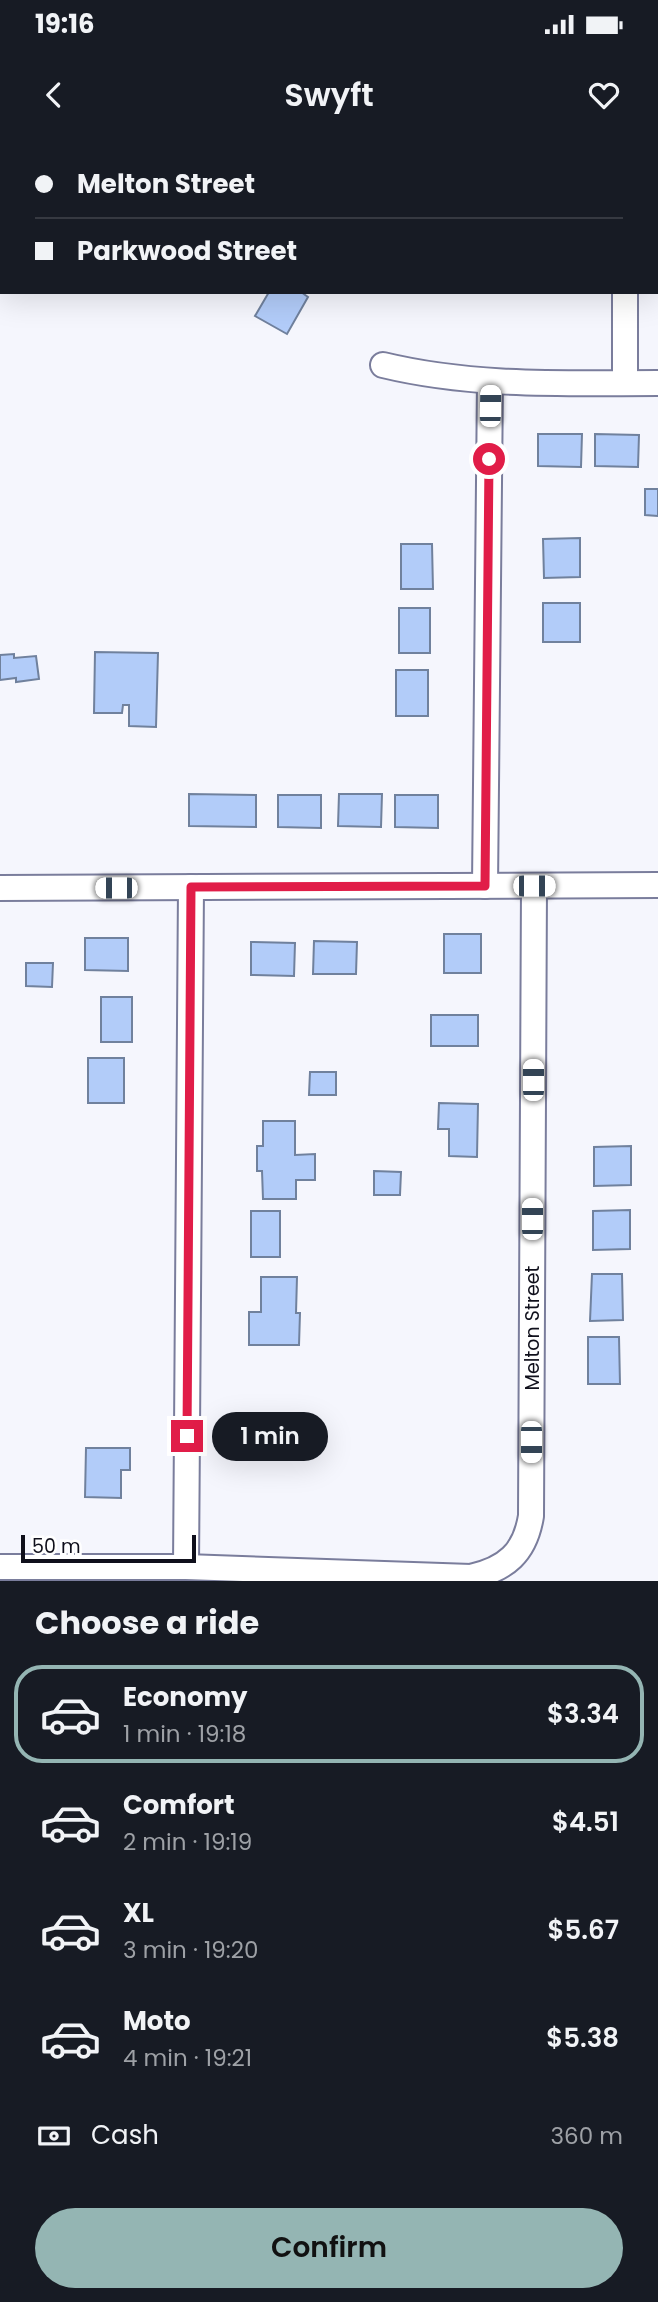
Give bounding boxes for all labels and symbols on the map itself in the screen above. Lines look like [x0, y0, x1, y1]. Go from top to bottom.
car [480, 385, 501, 427]
route start [473, 443, 505, 475]
car [514, 876, 556, 897]
car [96, 878, 138, 899]
car [523, 1059, 544, 1101]
car [522, 1198, 543, 1240]
street label: Melton Street [519, 1266, 546, 1390]
callout: 1 min [212, 1412, 327, 1460]
route end [171, 1420, 203, 1452]
car [521, 1421, 542, 1463]
scale bar [21, 1532, 196, 1564]

